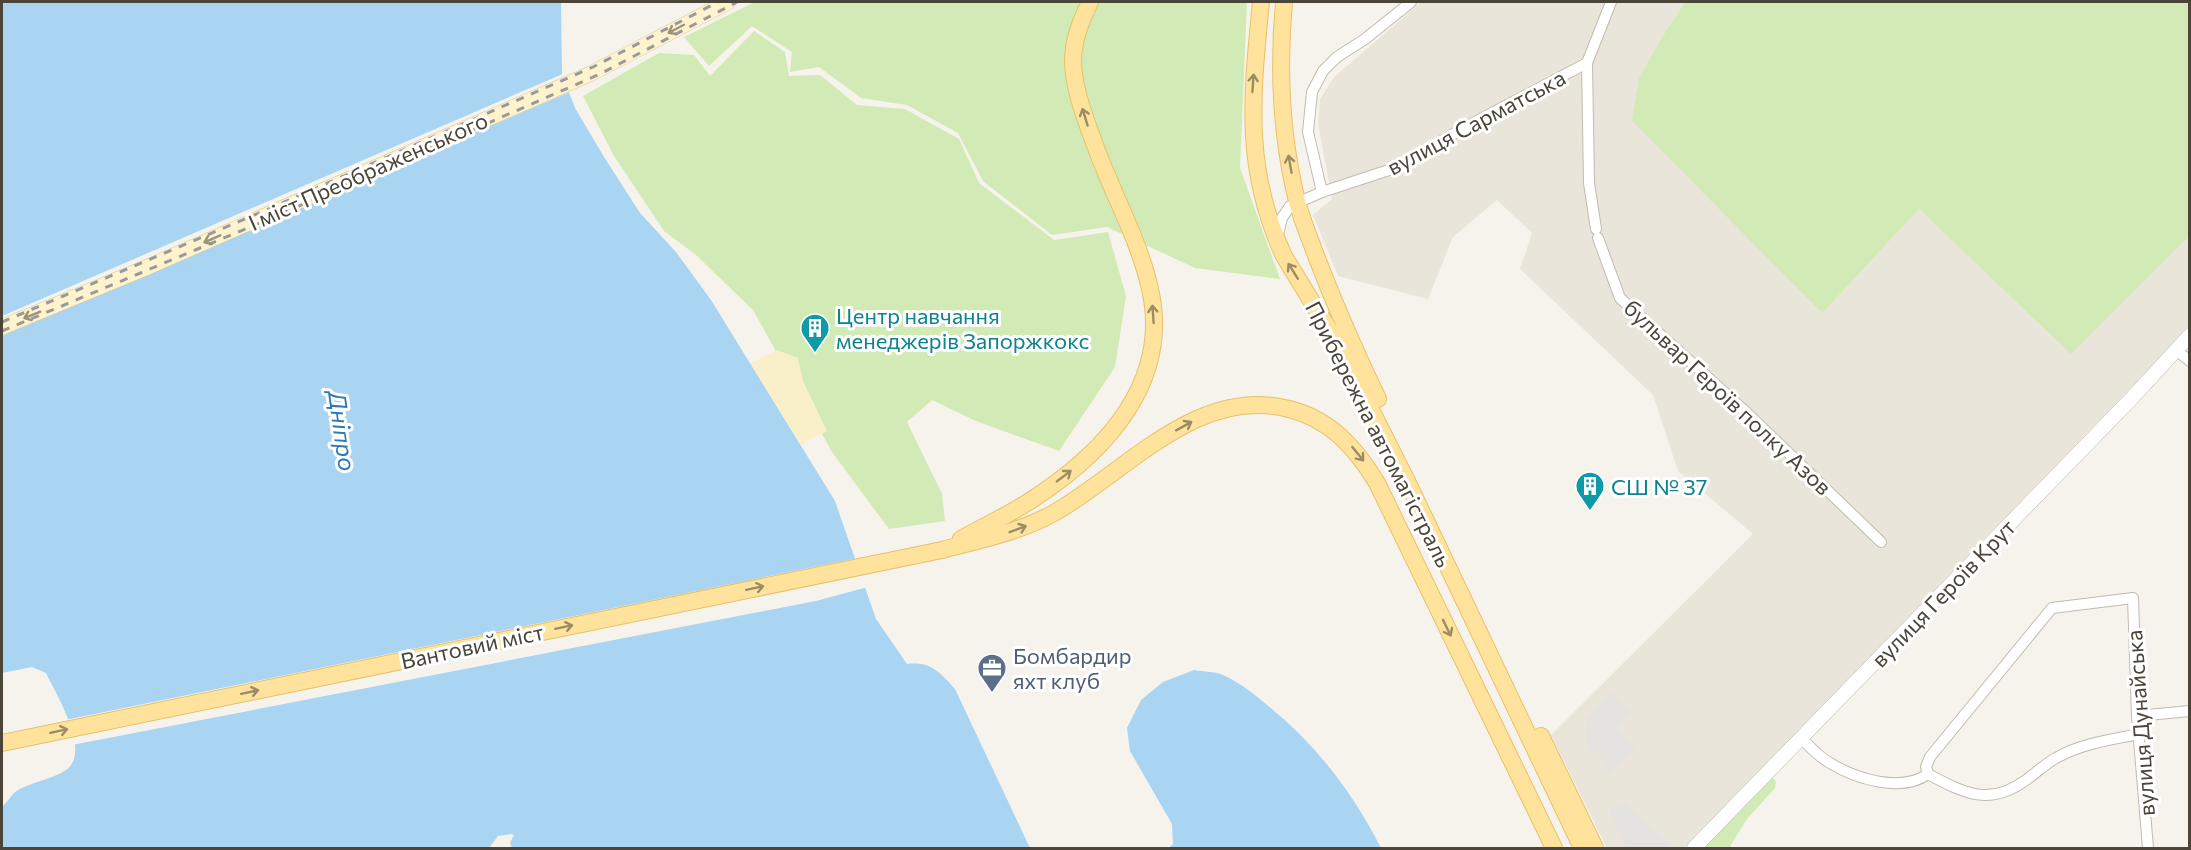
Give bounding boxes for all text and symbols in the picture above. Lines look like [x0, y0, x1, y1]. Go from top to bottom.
one-way arrow [668, 23, 685, 35]
street label: вулиця Сарматська [1382, 64, 1570, 180]
one-way arrow [1248, 73, 1259, 93]
street label: I міст Преображенського [244, 106, 492, 236]
one-way arrow [1079, 108, 1090, 127]
one-way arrow [1284, 154, 1295, 174]
one-way arrow [203, 234, 221, 245]
one-way arrow [1286, 263, 1298, 280]
street label: бульвар Героїв полку Азов [1619, 294, 1837, 500]
street label: Прибережна автомагістраль [1300, 296, 1458, 572]
place label: Центр навчання менеджерів Запоржкокс [836, 302, 1089, 354]
one-way arrow [1147, 304, 1158, 324]
one-way arrow [23, 310, 42, 321]
building icon: Центр навчання менеджерів Запоржкокс [799, 312, 831, 354]
water label: Дніпро [323, 387, 363, 473]
one-way arrow [1174, 420, 1192, 431]
one-way arrow [1352, 446, 1365, 462]
one-way arrow [1055, 470, 1071, 483]
building icon: СШ № 37 [1574, 470, 1606, 512]
place label: СШ № 37 [1611, 473, 1707, 500]
street label: вулиця Героїв Крут [1866, 513, 2020, 673]
one-way arrow [1008, 522, 1027, 533]
one-way arrow [745, 582, 765, 593]
street label: Вантовий міст [398, 618, 546, 674]
one-way arrow [1442, 618, 1454, 636]
one-way arrow [554, 621, 574, 632]
street label: вулиця Дунайська [2120, 629, 2160, 817]
place label: Бомбардир яхт клуб [1013, 642, 1132, 694]
office icon: Бомбардир яхт клуб [976, 652, 1008, 694]
one-way arrow [240, 686, 259, 697]
one-way arrow [49, 725, 68, 736]

